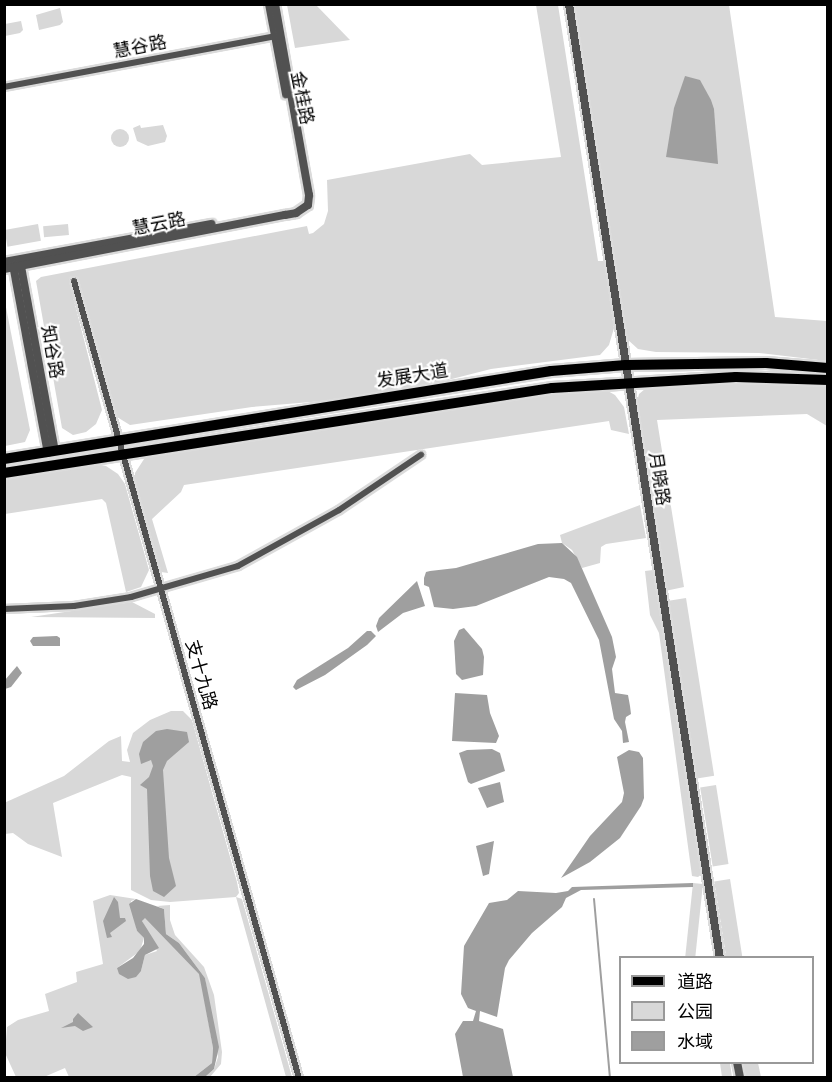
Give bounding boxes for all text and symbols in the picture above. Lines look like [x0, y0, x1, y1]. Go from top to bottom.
street label: 慧谷路 [111, 31, 169, 63]
street label: 金桂路 [286, 69, 318, 127]
street label: 慧云路 [130, 208, 188, 240]
street label: 知谷路 [37, 324, 67, 380]
street label: 发展大道 [375, 360, 449, 392]
street label: 月晓路 [644, 451, 674, 507]
street label: 支十九路 [181, 637, 221, 713]
legend [619, 956, 814, 1064]
text: 道路 [677, 969, 713, 994]
text: 公园 [677, 999, 713, 1024]
text: 水域 [677, 1029, 713, 1054]

